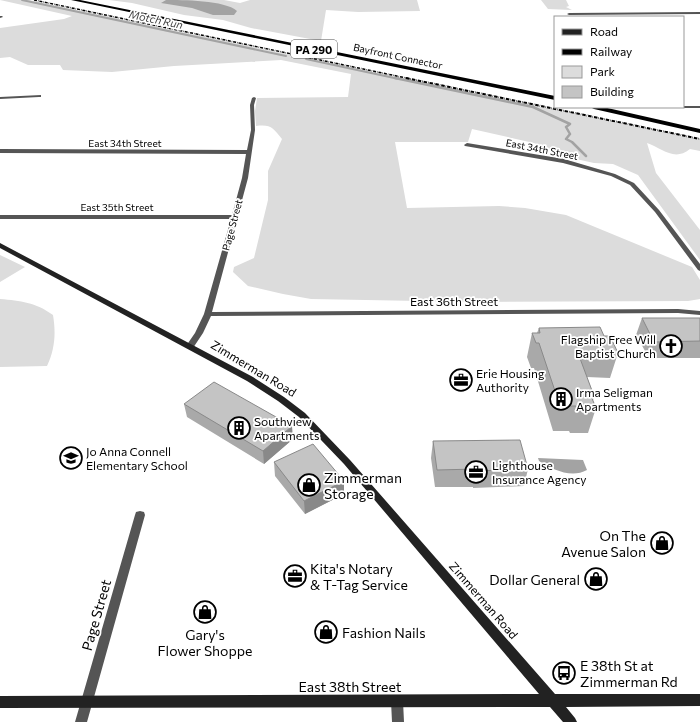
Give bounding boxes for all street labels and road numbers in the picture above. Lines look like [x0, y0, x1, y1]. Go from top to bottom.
road number: PA 290 [291, 40, 337, 58]
street label: Bayfront Connector [352, 41, 444, 71]
street label: East 34th Street [505, 136, 579, 162]
street label: East 34th Street [88, 137, 162, 149]
street label: Page Street [219, 198, 245, 252]
street label: East 35th Street [80, 201, 154, 213]
street label: East 36th Street [410, 294, 498, 308]
street label: Zimmerman Road [209, 337, 299, 399]
street label: Zimmerman Road [447, 559, 521, 641]
street label: Page Street [78, 577, 114, 653]
street label: East 38th Street [299, 678, 402, 695]

